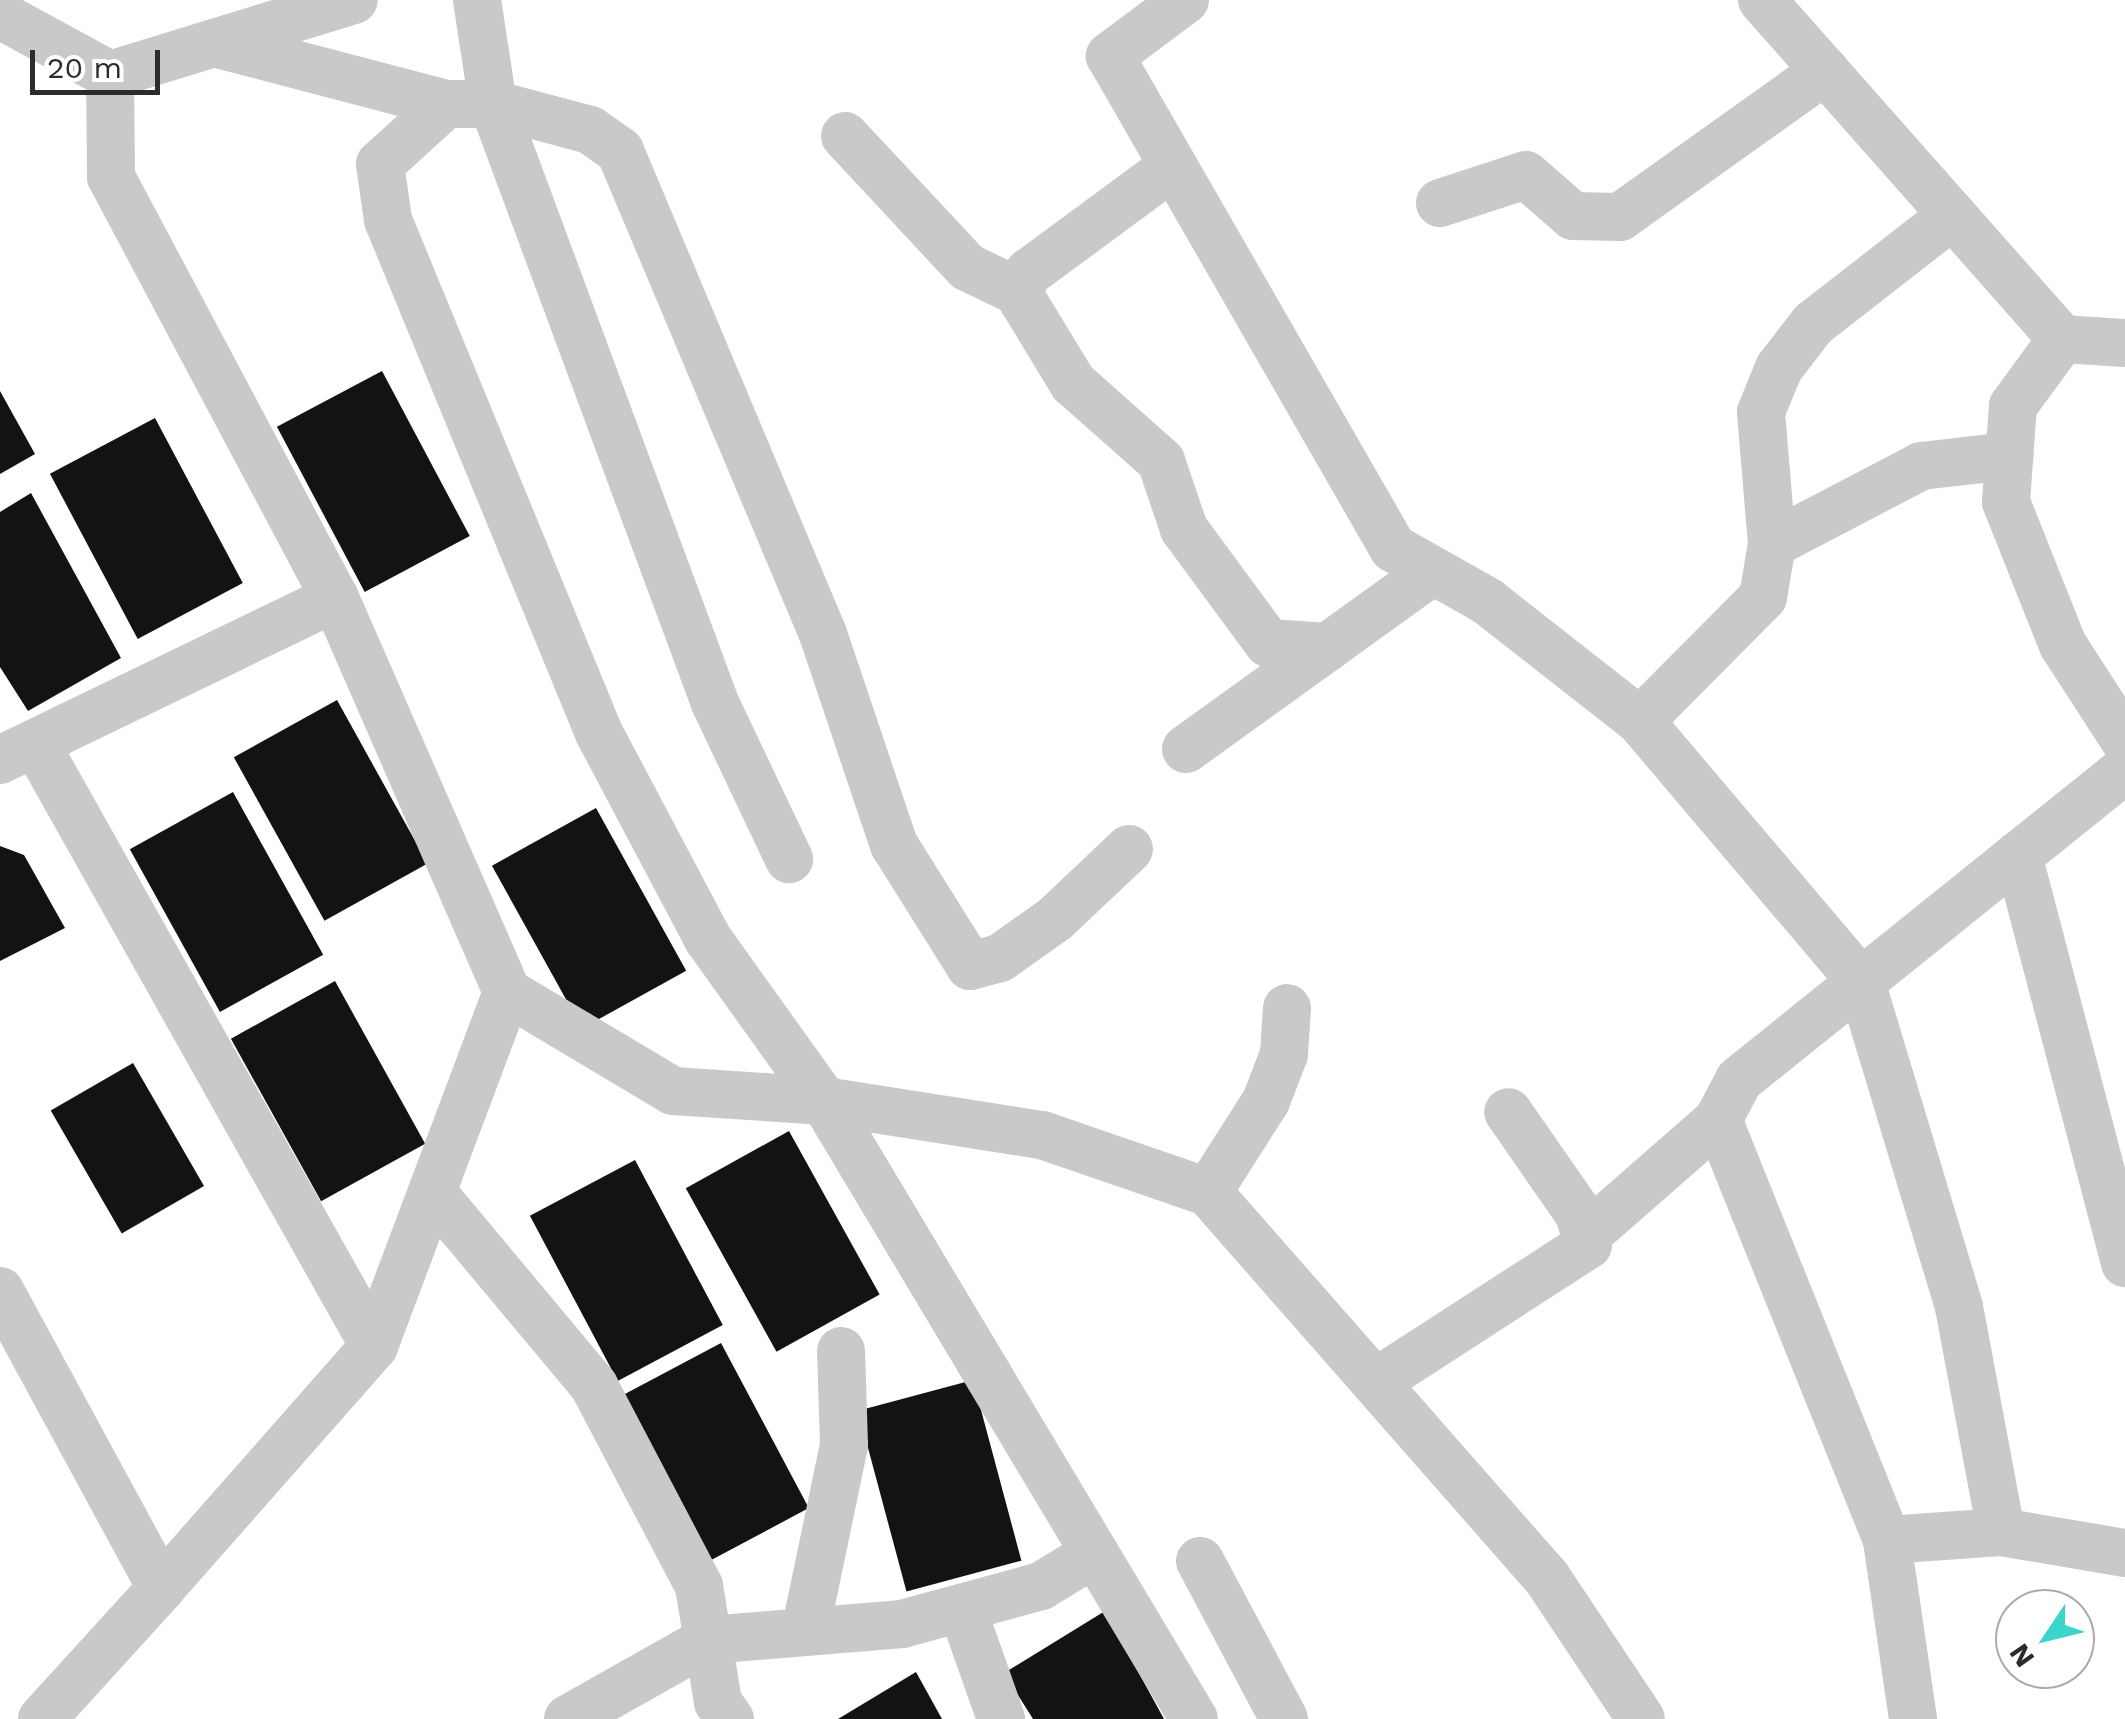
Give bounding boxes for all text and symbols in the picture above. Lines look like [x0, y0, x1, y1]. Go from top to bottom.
scale bar [35, 30, 165, 92]
text: 20 m [47, 50, 122, 85]
north arrow [1995, 1589, 2095, 1689]
text: N [2002, 1637, 2041, 1673]

